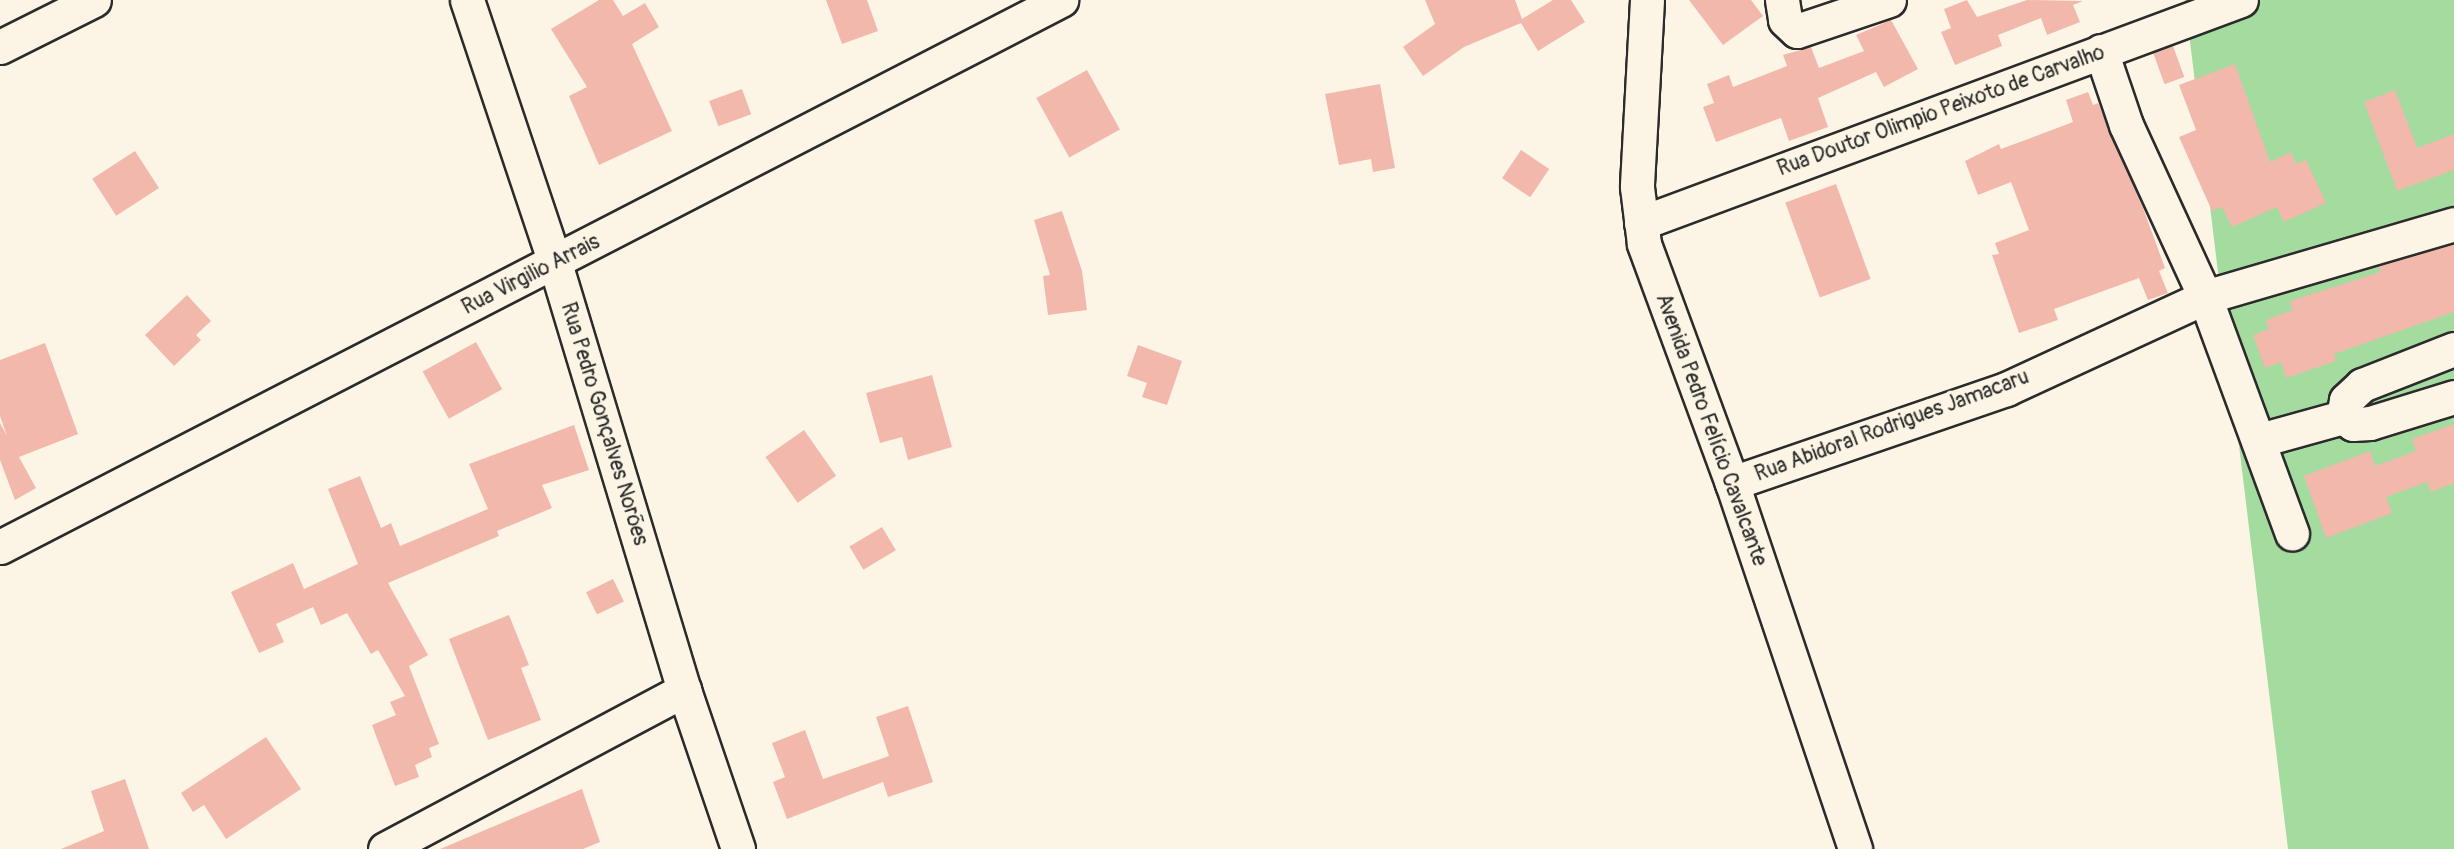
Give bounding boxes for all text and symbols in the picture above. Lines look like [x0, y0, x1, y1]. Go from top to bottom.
street label: Rua Doutor Olimpio Peixoto de Carvalho [1774, 40, 2108, 182]
street label: Rua Virgilio Arrais [458, 229, 604, 321]
street label: Avenida Pedro Felício Cavalcante [1650, 290, 1772, 570]
street label: Rua Pedro Gonçalves Norões [555, 300, 653, 548]
street label: Rua Abidoral Rodrigues Jamacaru [1752, 365, 2032, 487]

